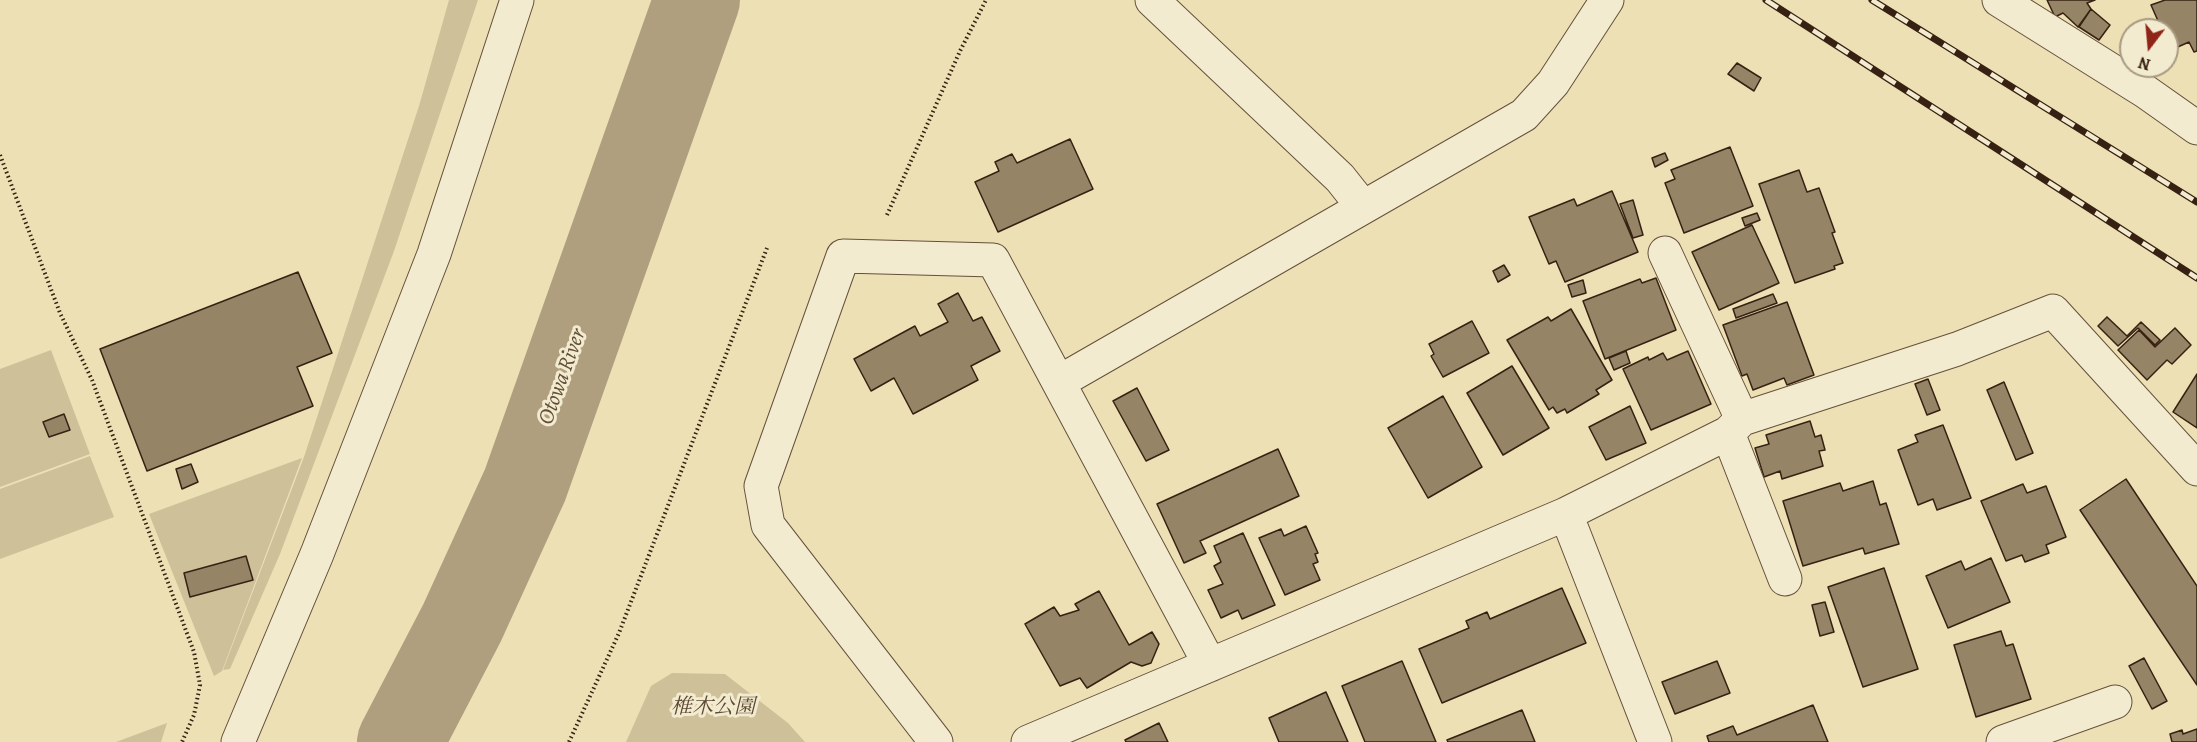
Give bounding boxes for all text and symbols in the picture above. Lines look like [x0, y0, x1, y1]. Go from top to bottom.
north arrow [2119, 18, 2179, 78]
text: N [2136, 51, 2153, 76]
water label: Otowa River [534, 326, 592, 428]
park label: 椎木公園 [671, 695, 755, 721]

